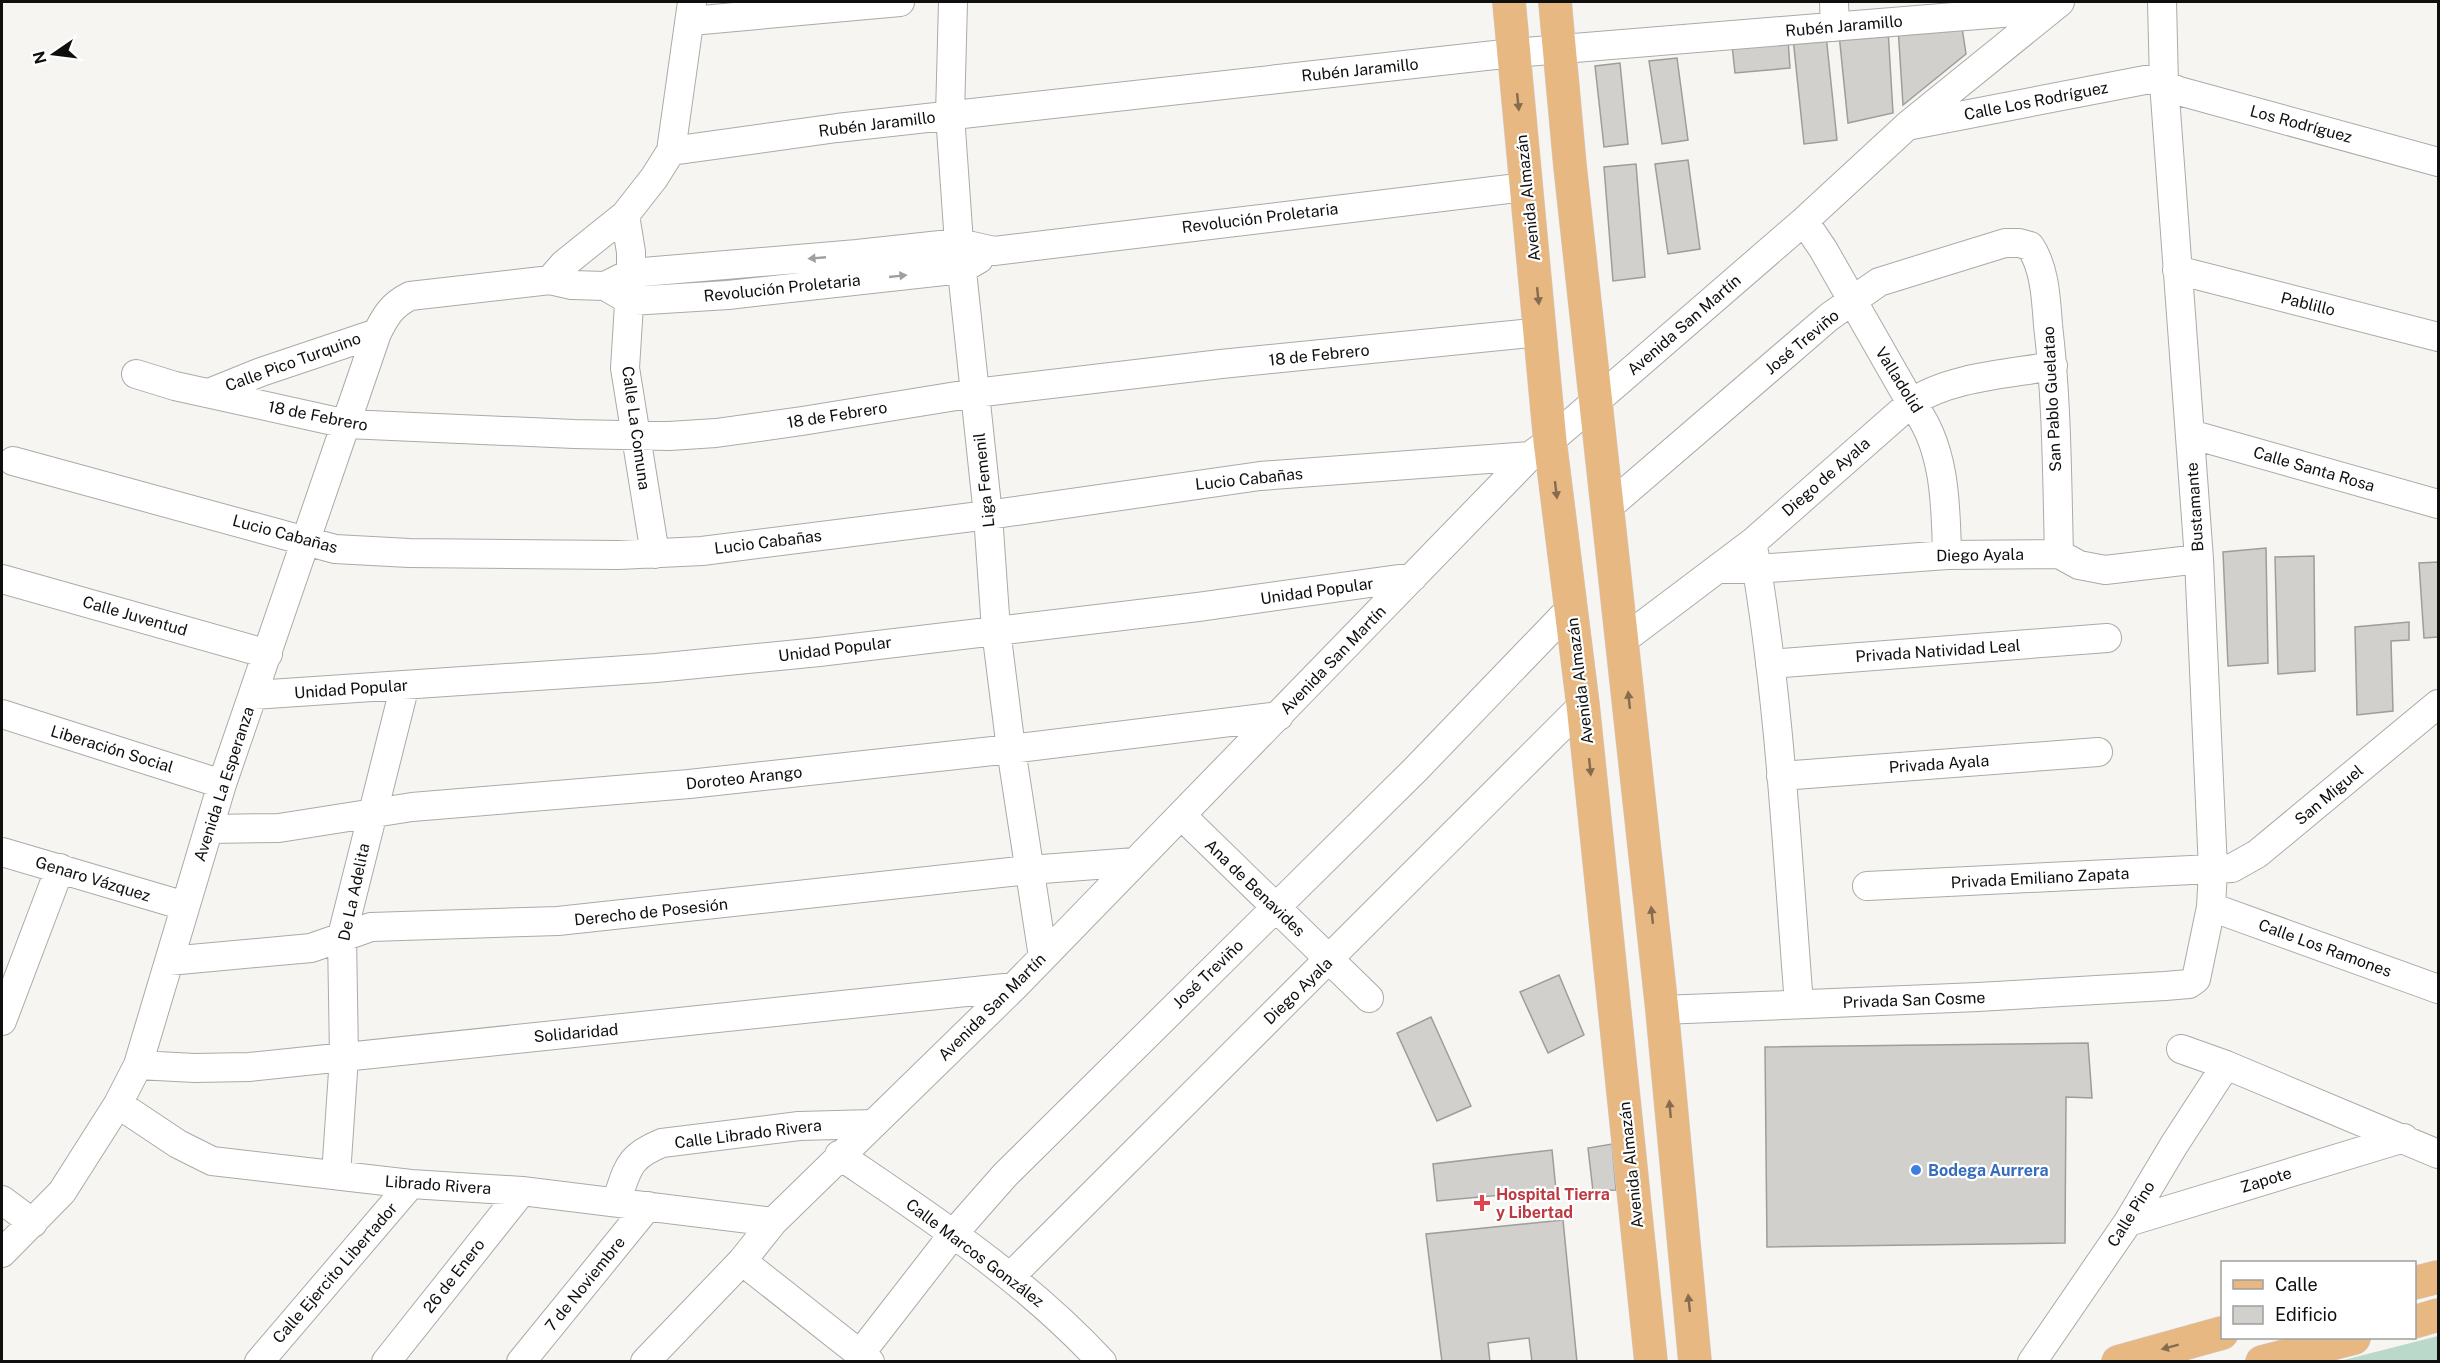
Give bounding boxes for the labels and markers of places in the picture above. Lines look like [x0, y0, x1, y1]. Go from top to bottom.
place label: Bodega Aurrera [1928, 1161, 2048, 1180]
marker: Bodega Aurrera [1909, 1163, 1923, 1177]
place label: Hospital Tierra y Libertad [1496, 1185, 1610, 1222]
marker: Hospital Tierra y Libertad [1473, 1194, 1491, 1212]

